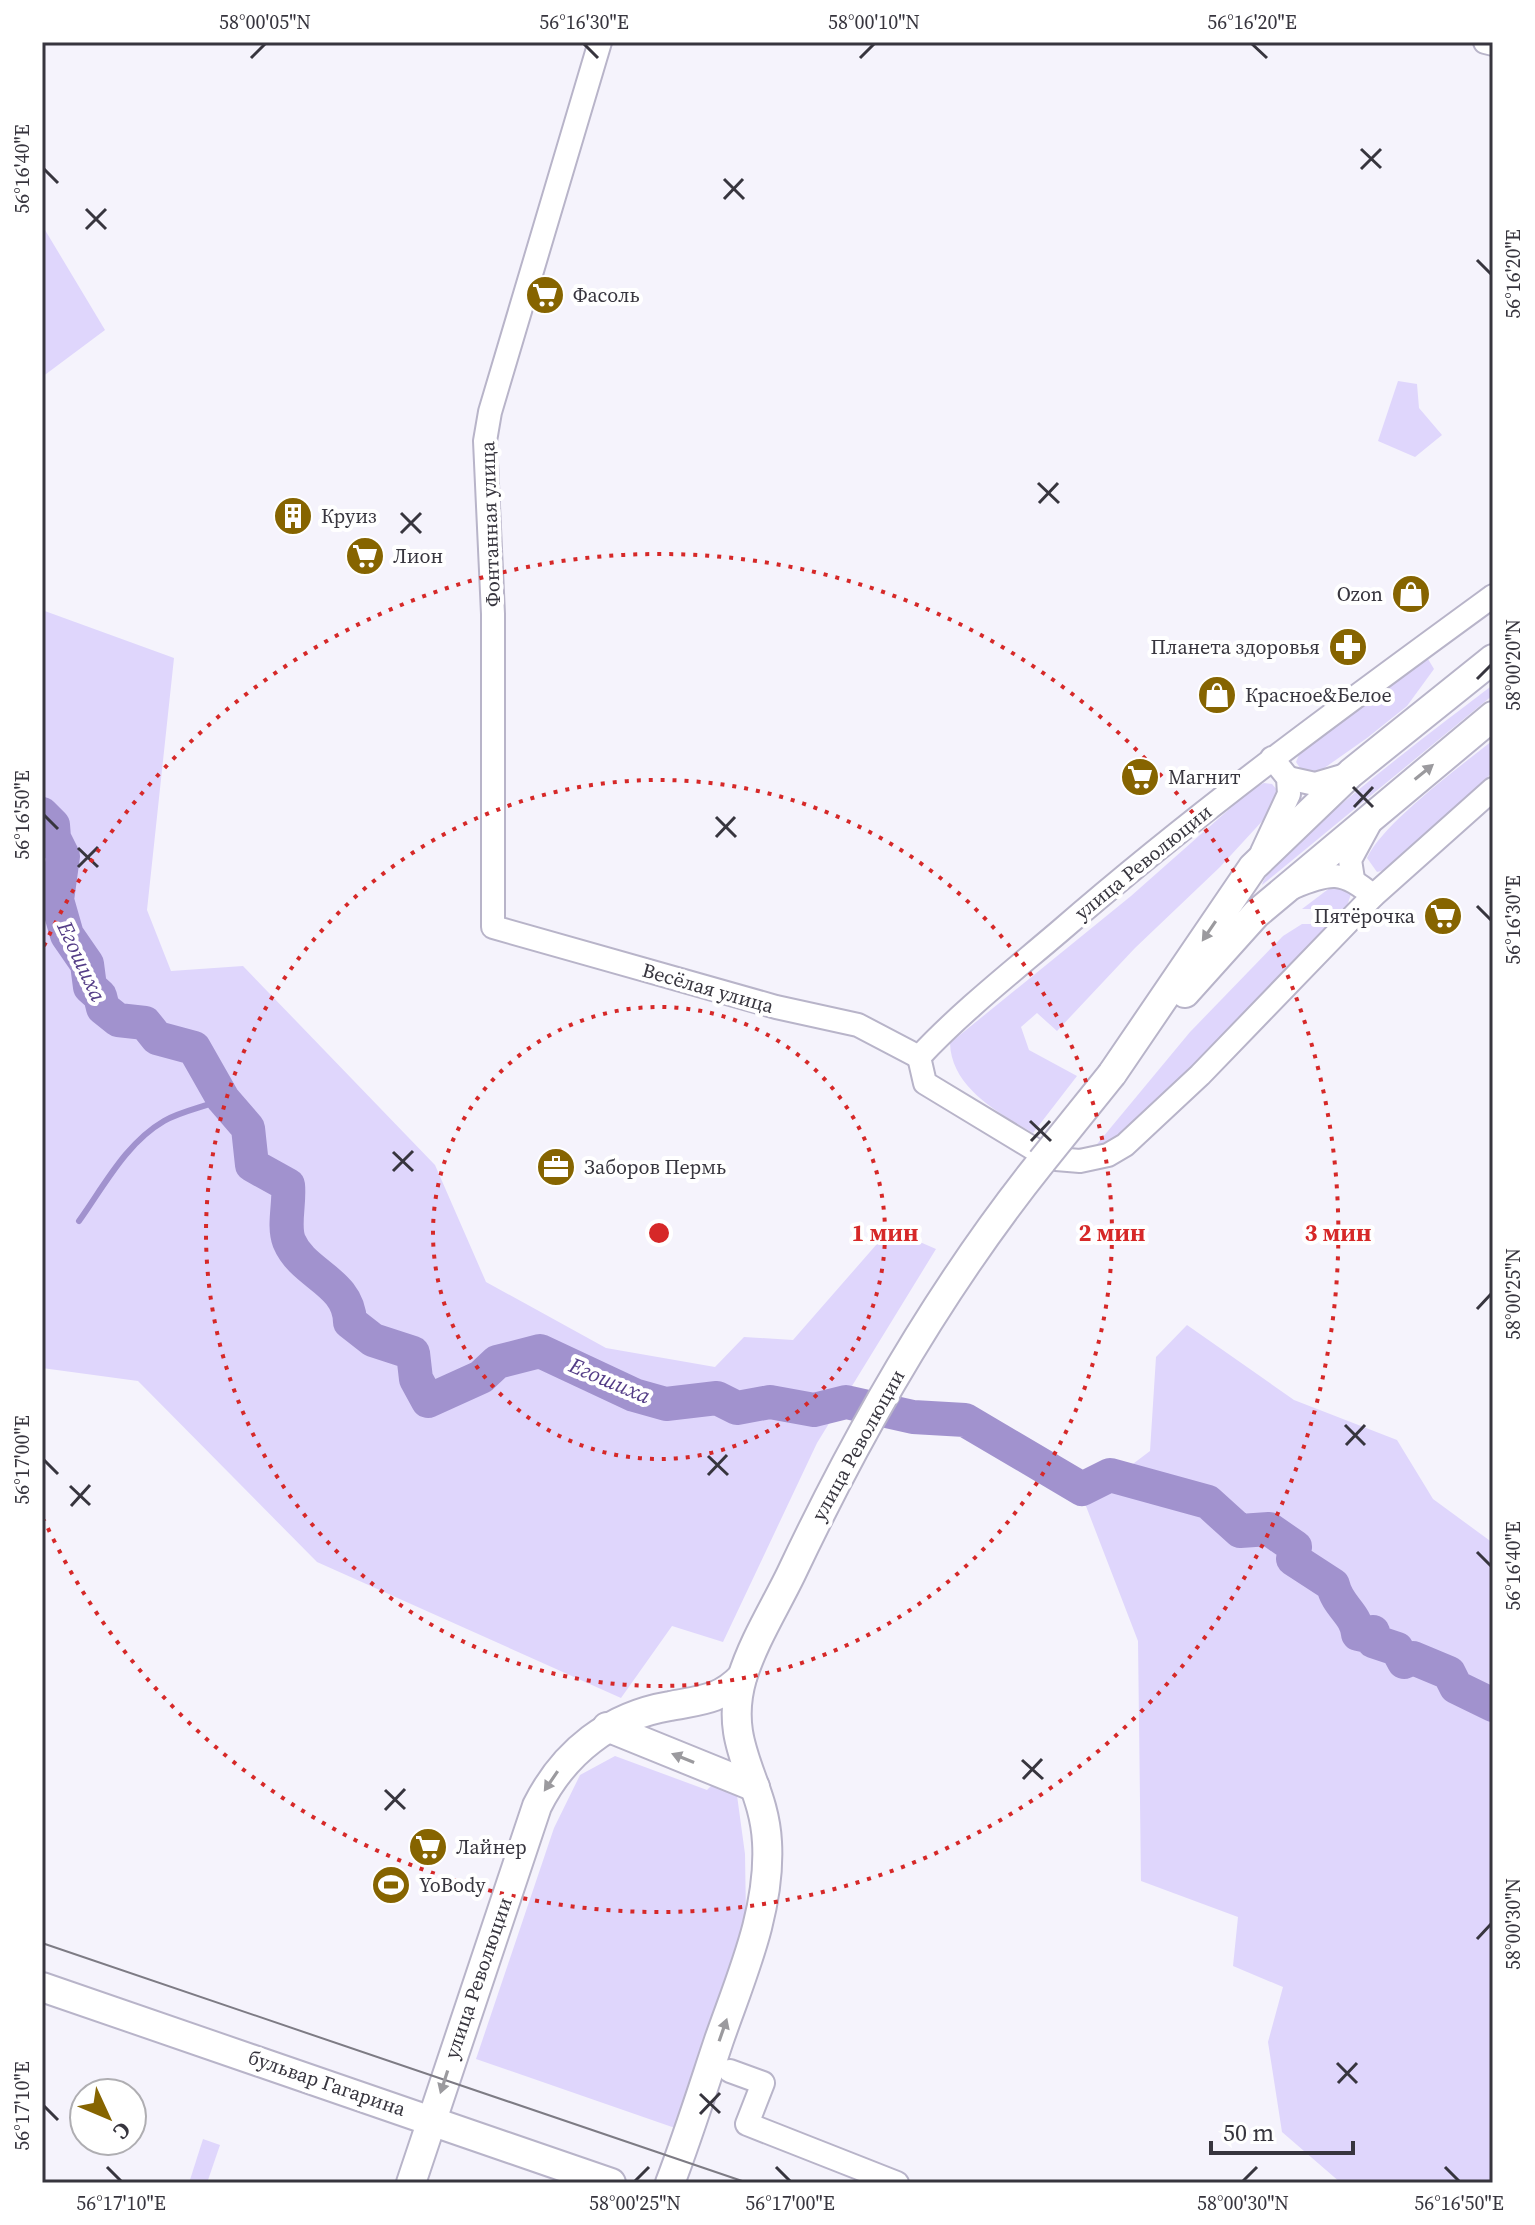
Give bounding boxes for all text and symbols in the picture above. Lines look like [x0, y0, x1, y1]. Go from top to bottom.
text: 58°00'05"N [219, 8, 311, 36]
text: 56°16'30"E [539, 8, 629, 36]
text: 58°00'10"N [828, 8, 920, 36]
text: 56°16'20"E [1207, 8, 1297, 36]
text: 56°16'40"E [8, 124, 36, 214]
text: 56°16'20"E [1499, 229, 1527, 319]
supermarket icon: Фасоль [524, 274, 566, 316]
place label: Фасоль [573, 281, 640, 309]
street label: Фонтанная улица [473, 440, 507, 607]
building icon: Круиз [272, 495, 314, 537]
place label: Круиз [321, 502, 377, 530]
supermarket icon: Лион [344, 535, 386, 577]
place label: Лион [393, 542, 443, 570]
shop icon: Ozon [1390, 573, 1432, 615]
place label: Ozon [1337, 580, 1383, 608]
text: 58°00'20"N [1499, 619, 1527, 711]
pharmacy icon: Планета здоровья [1327, 626, 1369, 668]
place label: Планета здоровья [1150, 633, 1320, 661]
shop icon: Красное&Белое [1196, 674, 1238, 716]
place label: Красное&Белое [1245, 681, 1392, 709]
supermarket icon: Магнит [1119, 756, 1161, 798]
place label: Магнит [1168, 763, 1241, 791]
one-way arrow [1414, 764, 1434, 781]
text: 56°16'50"E [8, 770, 36, 860]
street label: улица Революции [1068, 798, 1218, 926]
text: 56°16'30"E [1499, 875, 1527, 965]
supermarket icon: Пятёрочка [1422, 895, 1464, 937]
place label: Пятёрочка [1314, 902, 1416, 930]
water label: Егошиха [50, 915, 114, 1007]
one-way arrow [1202, 921, 1217, 942]
street label: Весёлая улица [639, 956, 778, 1020]
office icon: Заборов Пермь [535, 1146, 577, 1188]
place label: Заборов Пермь [584, 1153, 726, 1181]
text: 1 мин [851, 1216, 919, 1249]
text: 2 мин [1078, 1216, 1146, 1249]
text: 3 мин [1304, 1216, 1372, 1249]
centre of rings [645, 1219, 673, 1247]
text: 58°00'25"N [1499, 1248, 1527, 1340]
water label: Егошиха [564, 1349, 656, 1411]
street label: улица Революции [805, 1364, 911, 1526]
text: 56°17'00"E [8, 1415, 36, 1505]
text: 56°16'40"E [1499, 1521, 1527, 1611]
one-way arrow [671, 1751, 695, 1764]
one-way arrow [544, 1770, 559, 1791]
supermarket icon: Лайнер [407, 1826, 449, 1868]
place label: Лайнер [456, 1833, 527, 1861]
sports icon: YoBody [370, 1864, 412, 1906]
place label: YoBody [419, 1871, 486, 1899]
text: 58°00'30"N [1499, 1878, 1527, 1970]
street label: улица Революции [437, 1893, 519, 2063]
one-way arrow [717, 2018, 729, 2042]
street label: бульвар Гагарина [245, 2043, 410, 2123]
text: 56°17'10"E [8, 2061, 36, 2151]
one-way arrow [437, 2070, 449, 2094]
north arrow [68, 2077, 148, 2157]
scale bar [1211, 2105, 1353, 2155]
text: С [107, 2116, 138, 2146]
text: 50 m [1223, 2116, 1274, 2149]
text: 56°17'10"E [76, 2189, 166, 2217]
text: 58°00'25"N [589, 2189, 681, 2217]
text: 56°17'00"E [745, 2189, 835, 2217]
text: 58°00'30"N [1197, 2189, 1289, 2217]
text: 56°16'50"E [1414, 2189, 1504, 2217]

